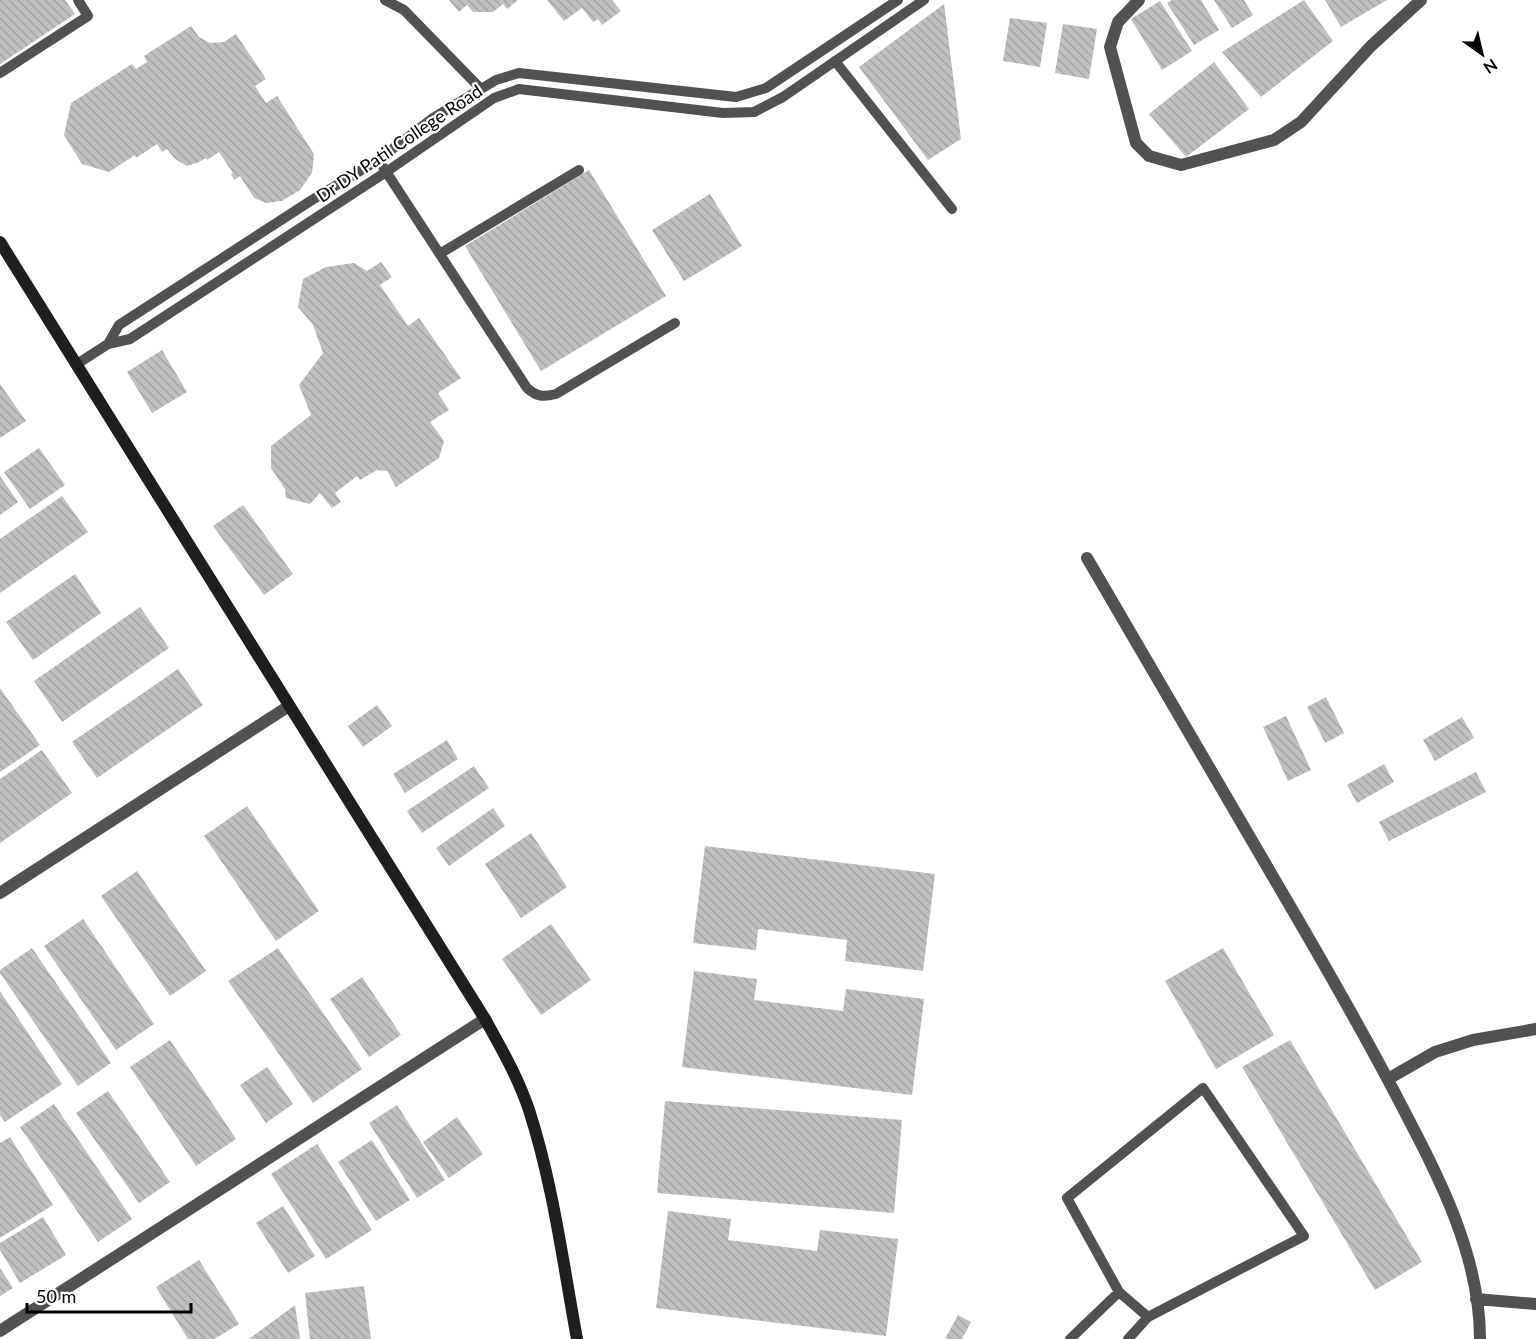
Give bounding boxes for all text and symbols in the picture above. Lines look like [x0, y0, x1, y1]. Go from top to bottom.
north arrow [1452, 24, 1512, 84]
text: N [1480, 56, 1501, 78]
street label: Dr DY Patil College Road [312, 79, 486, 207]
scale bar [27, 1276, 190, 1314]
text: 50 m [36, 1285, 76, 1307]

